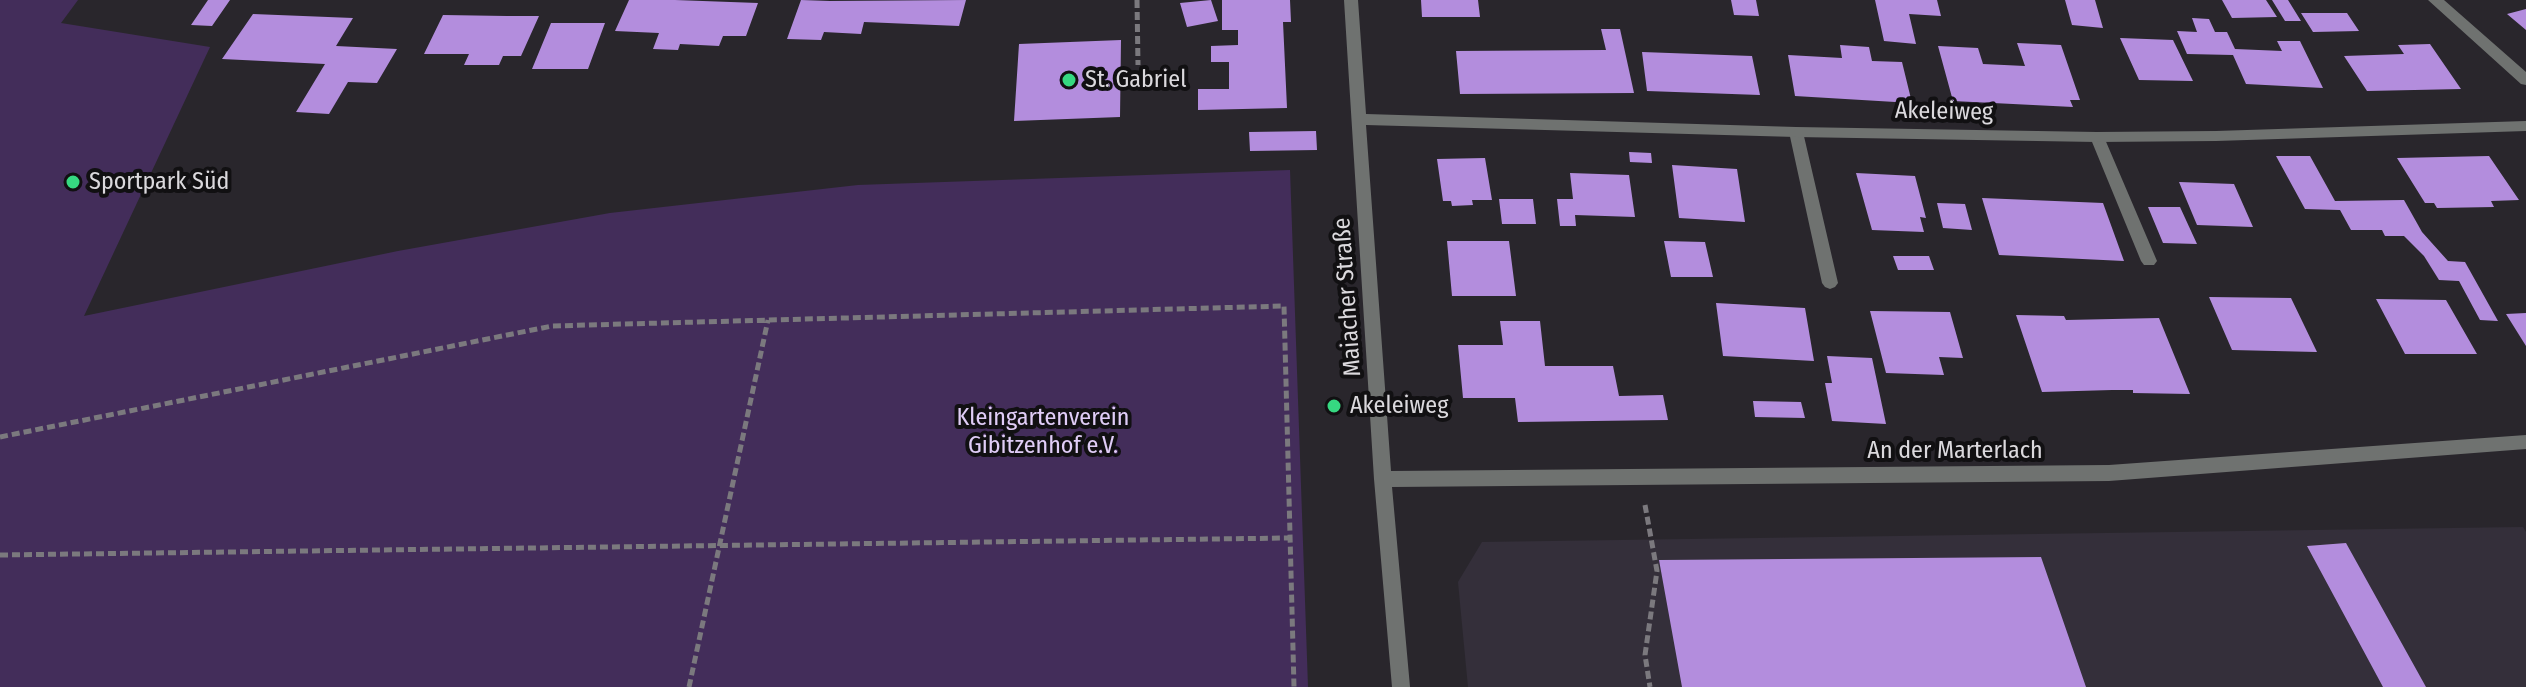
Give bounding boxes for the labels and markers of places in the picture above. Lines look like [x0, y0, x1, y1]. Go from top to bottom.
place label: St. Gabriel [1085, 66, 1186, 94]
marker: St. Gabriel [1060, 71, 1078, 89]
place label: Sportpark Süd [89, 168, 229, 196]
marker: Sportpark Süd [64, 173, 82, 191]
place label: Akeleiweg [1350, 392, 1448, 420]
marker: Akeleiweg [1325, 397, 1343, 415]

